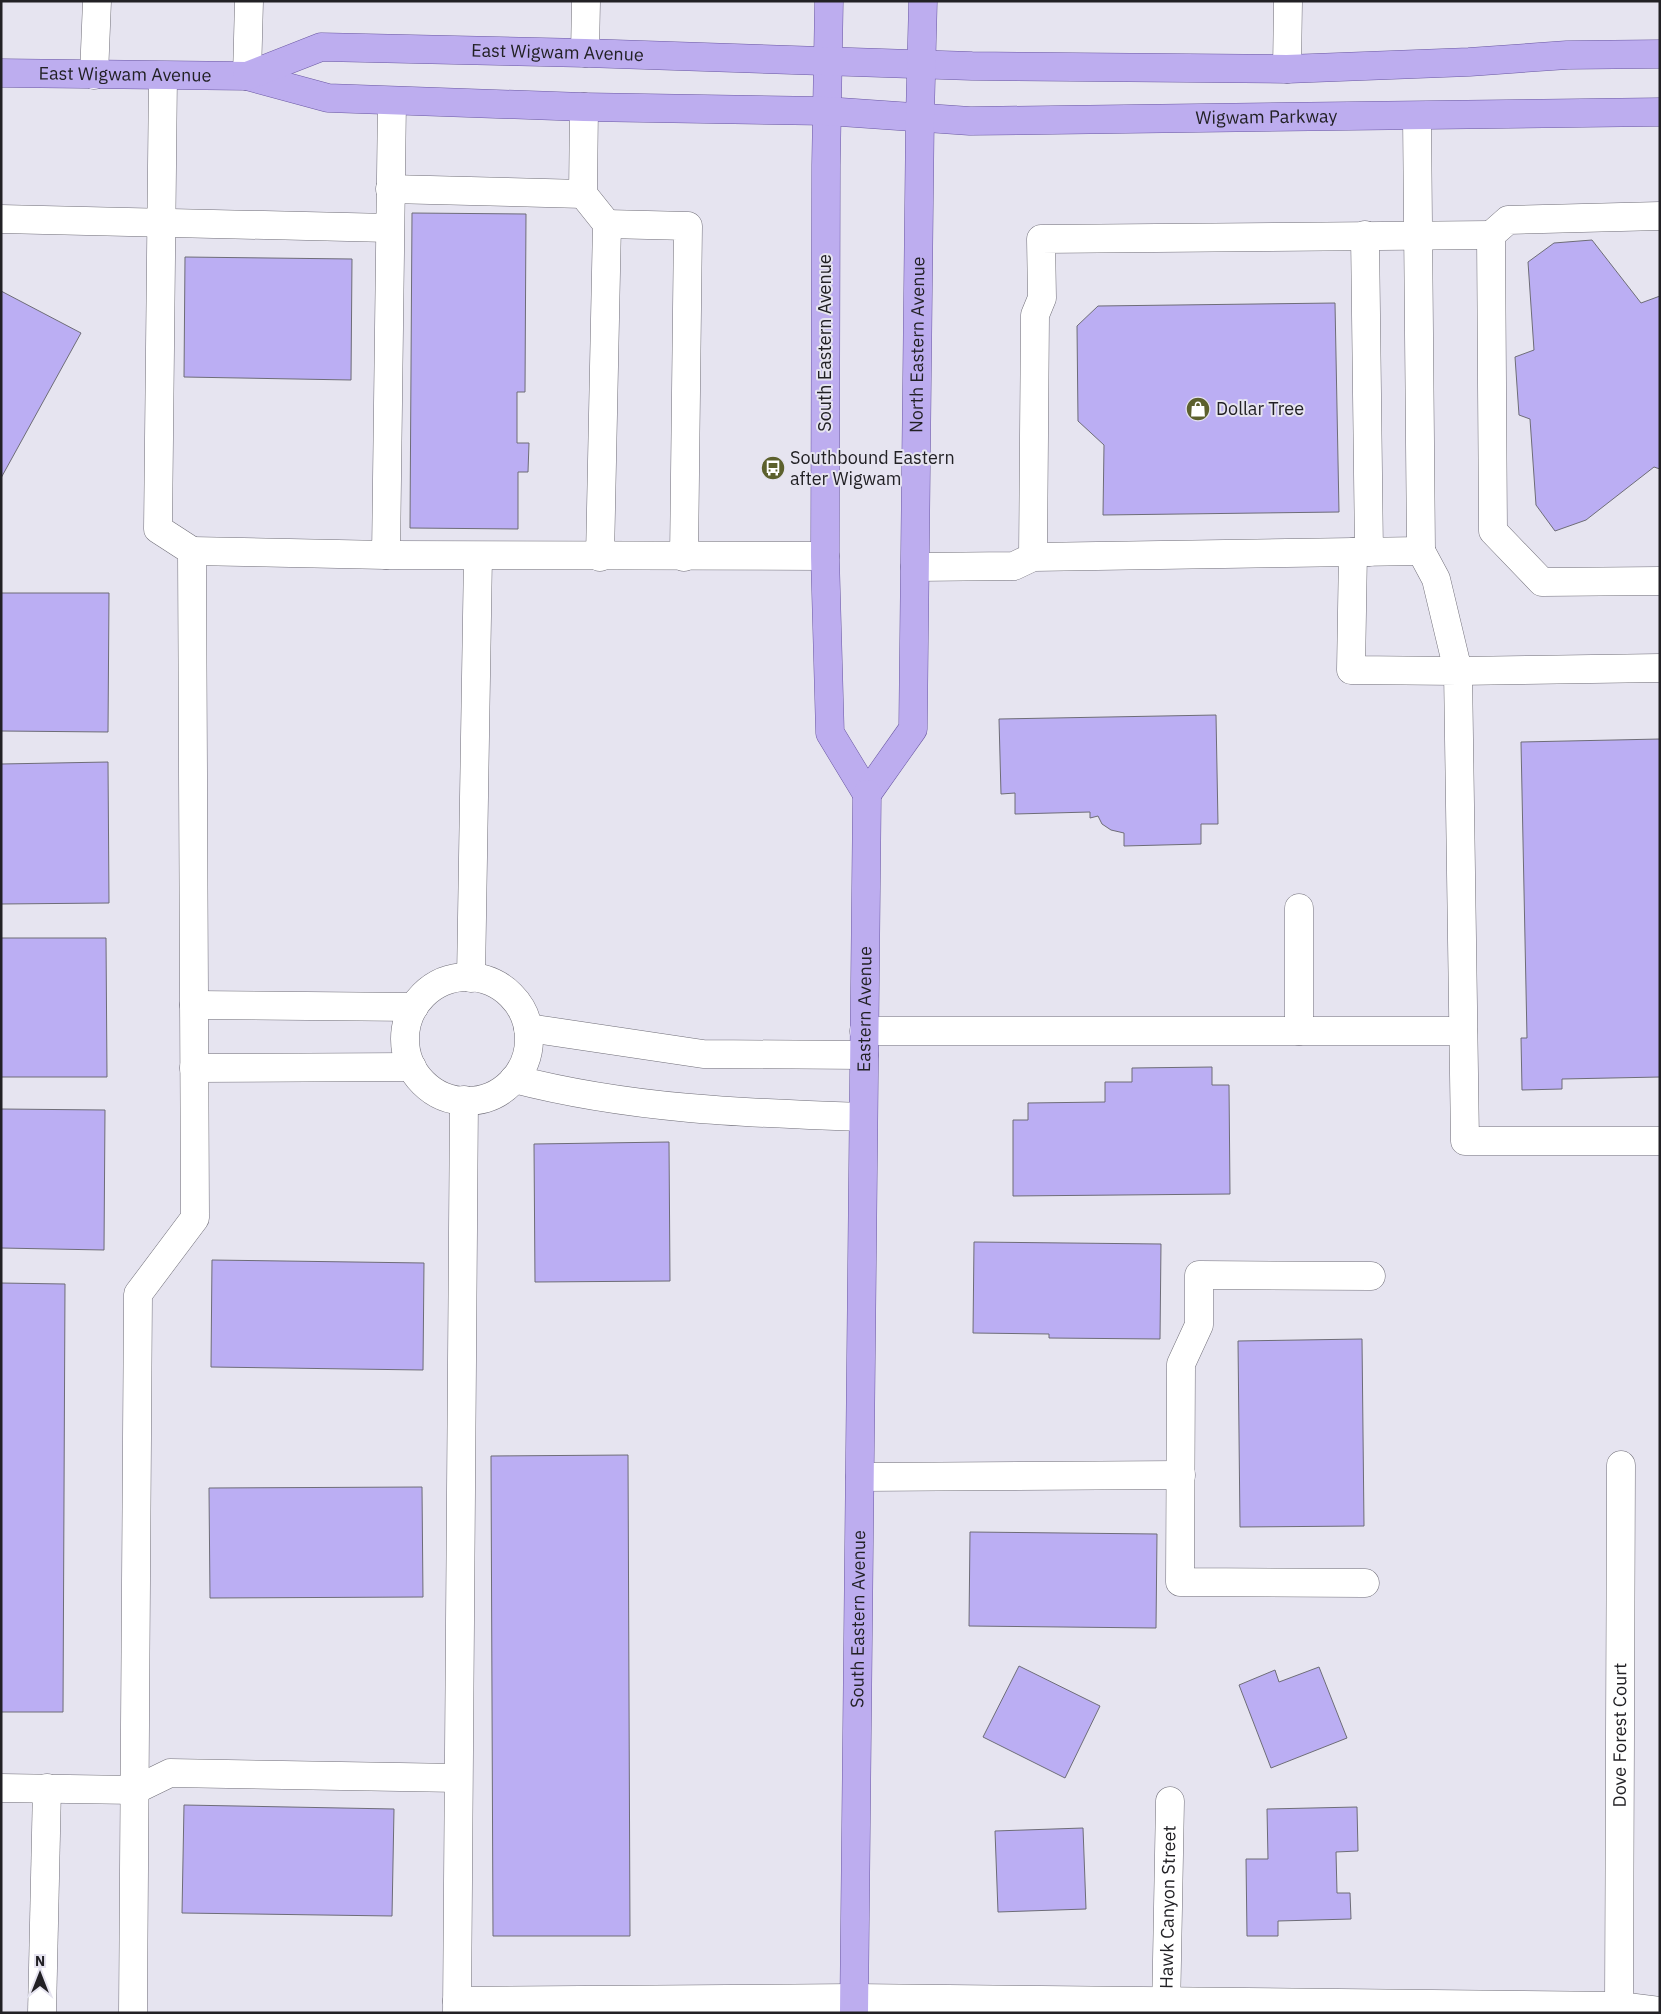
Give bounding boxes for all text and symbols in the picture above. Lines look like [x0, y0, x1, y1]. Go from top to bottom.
street label: East Wigwam Avenue [471, 38, 644, 66]
street label: East Wigwam Avenue [38, 61, 212, 87]
street label: Wigwam Parkway [1195, 104, 1338, 129]
street label: South Eastern Avenue [813, 254, 836, 432]
street label: North Eastern Avenue [904, 256, 929, 433]
shop icon: Dollar Tree [1185, 396, 1211, 422]
place label: Dollar Tree [1216, 397, 1304, 420]
place label: Southbound Eastern after Wigwam [790, 446, 955, 490]
bus stop icon: Southbound Eastern after Wigwam [760, 455, 786, 481]
street label: Eastern Avenue [852, 946, 876, 1072]
street label: South Eastern Avenue [845, 1530, 870, 1708]
street label: Dove Forest Court [1608, 1663, 1631, 1807]
street label: Hawk Canyon Street [1154, 1825, 1181, 1989]
north arrow [15, 1949, 65, 1999]
text: N [35, 1952, 45, 1970]

